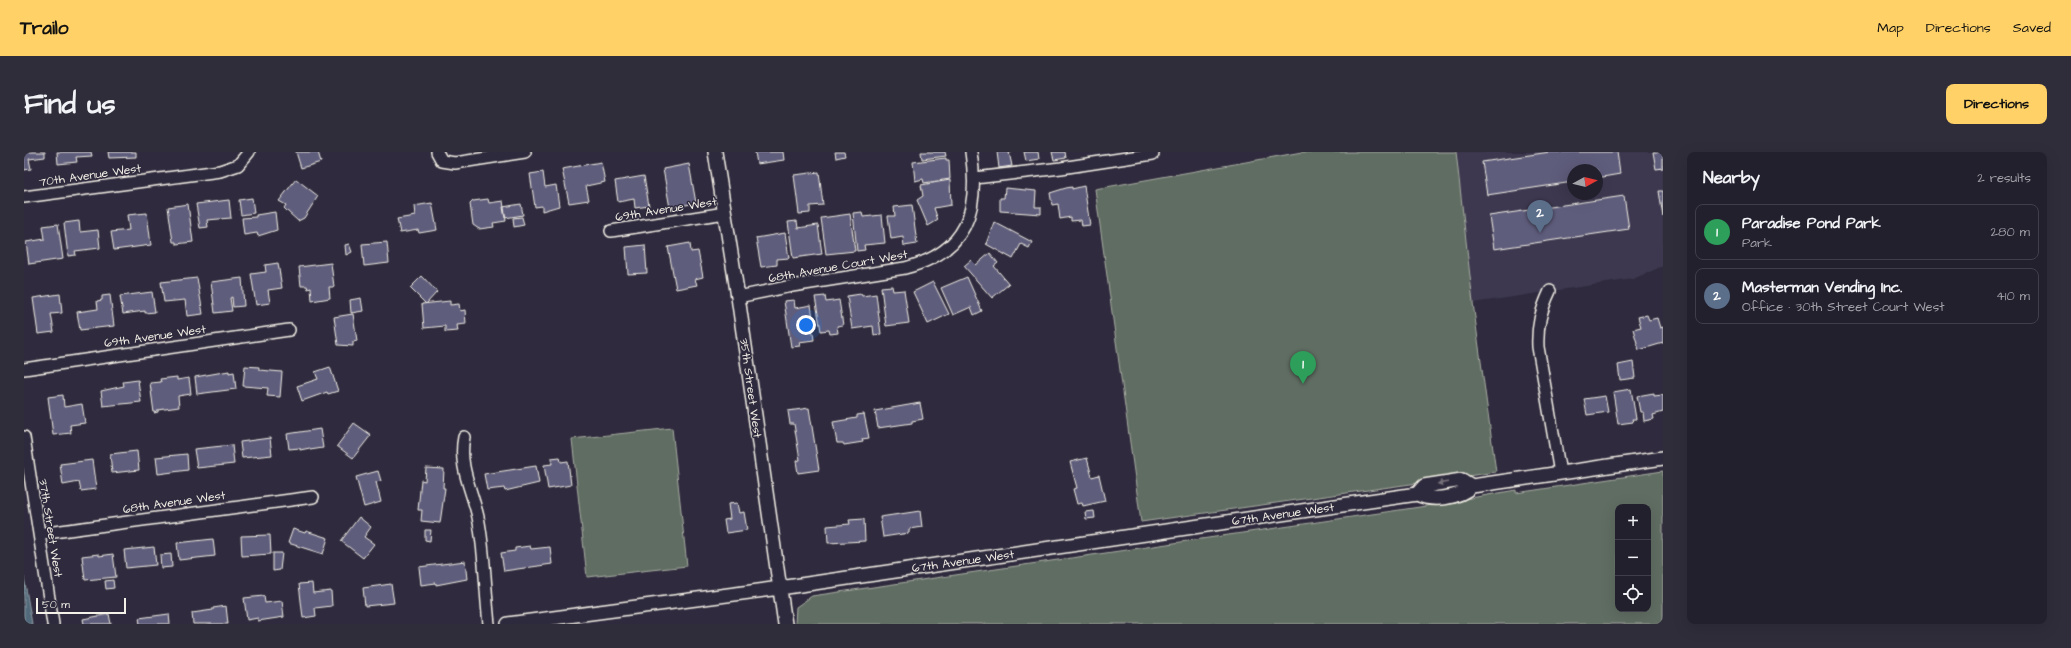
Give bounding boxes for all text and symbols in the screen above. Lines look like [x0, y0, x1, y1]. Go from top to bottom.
text: Trailo [20, 15, 69, 42]
text: Map [1877, 18, 1904, 38]
text: Directions [1926, 18, 1991, 38]
text: Saved [2013, 18, 2051, 38]
button: Directions [1946, 84, 2047, 124]
text: Find us [24, 85, 115, 124]
street label: 70th Avenue West [38, 160, 142, 191]
north arrow [1567, 164, 1603, 200]
text: Nearby [1703, 166, 1760, 190]
text: 2 results [1977, 169, 2031, 187]
street label: 69th Avenue West [614, 193, 718, 226]
pin: 2 [1527, 200, 1553, 233]
text: Paradise Pond Park [1742, 213, 1881, 234]
text: 1 [1716, 223, 1718, 241]
text: 280 m [1991, 223, 2030, 241]
text: Park [1742, 234, 1772, 252]
street label: 68th Avenue Court West [767, 246, 909, 287]
text: Masterman Vending Inc. [1742, 277, 1902, 298]
text: 2 [1713, 287, 1721, 305]
text: 410 m [1996, 287, 2030, 305]
text: Office · 30th Street Court West [1742, 298, 1944, 316]
your location [796, 315, 816, 335]
street label: 69th Avenue West [103, 321, 207, 352]
street label: 35th Street West [735, 337, 766, 439]
pin: 1 [1290, 351, 1316, 384]
street label: 37th Street West [34, 478, 67, 579]
one-way arrow [1437, 480, 1449, 486]
street label: 68th Avenue West [122, 487, 227, 518]
street label: 67th Avenue West [1231, 499, 1335, 530]
map controls [1615, 504, 1651, 612]
button: + [1615, 504, 1651, 540]
button: − [1615, 540, 1651, 576]
street label: 67th Avenue West [911, 546, 1015, 577]
button: locate [1615, 576, 1651, 612]
scale bar [36, 596, 126, 615]
text: 50 m [42, 597, 70, 612]

